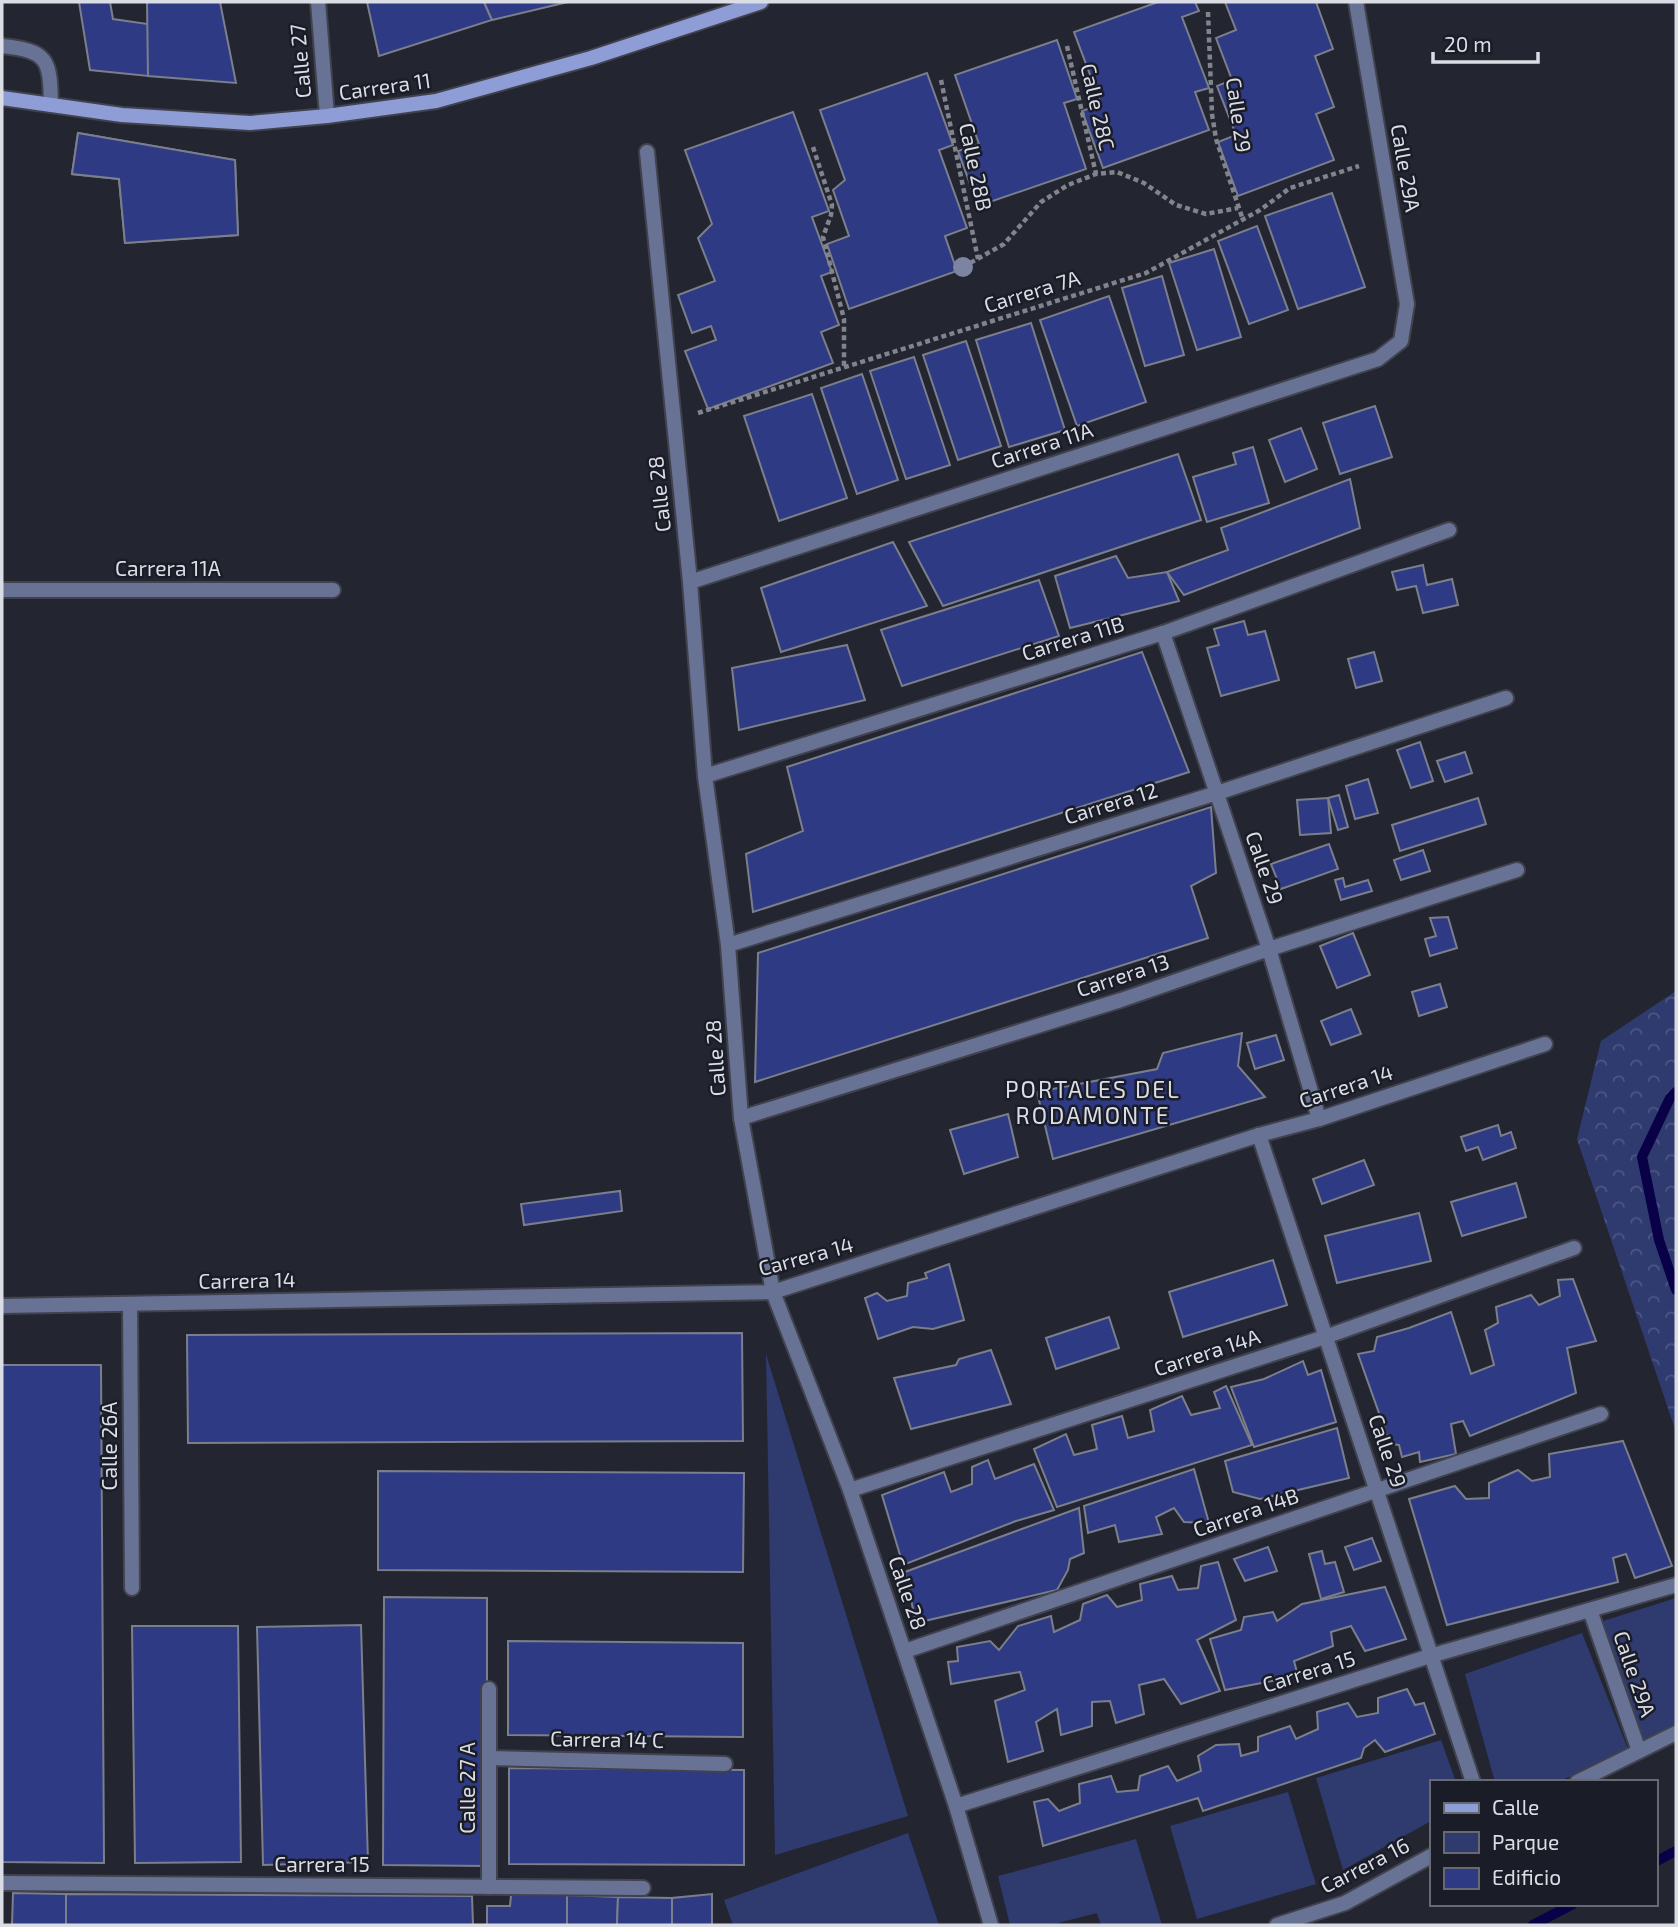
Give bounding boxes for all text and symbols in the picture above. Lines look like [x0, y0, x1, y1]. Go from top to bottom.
scale bar [1433, 21, 1538, 65]
street label: Calle 27 [284, 23, 315, 99]
text: 20 m [1444, 31, 1492, 56]
street label: Calle 28C [1076, 61, 1121, 153]
street label: Carrera 11 [337, 67, 432, 104]
street label: Calle 29 [1222, 76, 1257, 154]
street label: Calle 28B [955, 120, 998, 213]
street label: Calle 29A [1386, 122, 1426, 214]
street label: Carrera 7A [981, 264, 1083, 317]
street label: Carrera 11A [987, 416, 1096, 473]
street label: Calle 28 [642, 455, 675, 533]
street label: Carrera 11A [115, 555, 221, 580]
street label: Carrera 11B [1018, 610, 1127, 665]
street label: Carrera 12 [1061, 777, 1160, 829]
street label: Calle 29 [1241, 828, 1290, 907]
street label: Carrera 13 [1073, 948, 1172, 1001]
street label: Calle 28 [699, 1019, 730, 1097]
street label: Carrera 14 [1295, 1059, 1396, 1112]
district label: PORTALES DEL RODAMONTE [1005, 1075, 1181, 1129]
street label: Carrera 14 [755, 1231, 856, 1280]
street label: Carrera 14 [198, 1266, 296, 1293]
street label: Carrera 14A [1150, 1323, 1263, 1381]
street label: Calle 26A [96, 1402, 121, 1490]
street label: Calle 29 [1364, 1411, 1413, 1490]
street label: Carrera 14B [1189, 1482, 1302, 1541]
street label: Calle 28 [884, 1552, 933, 1633]
street label: Calle 29A [1609, 1627, 1662, 1720]
street label: Carrera 15 [1259, 1645, 1358, 1696]
street label: Carrera 14 C [550, 1725, 664, 1752]
street label: Calle 27 A [454, 1742, 479, 1834]
legend [1430, 1780, 1657, 1906]
text: Calle [1492, 1794, 1539, 1819]
text: Parque [1492, 1829, 1559, 1854]
street label: Carrera 16 [1316, 1832, 1413, 1898]
street label: Carrera 15 [274, 1851, 370, 1876]
text: Edificio [1492, 1864, 1561, 1889]

